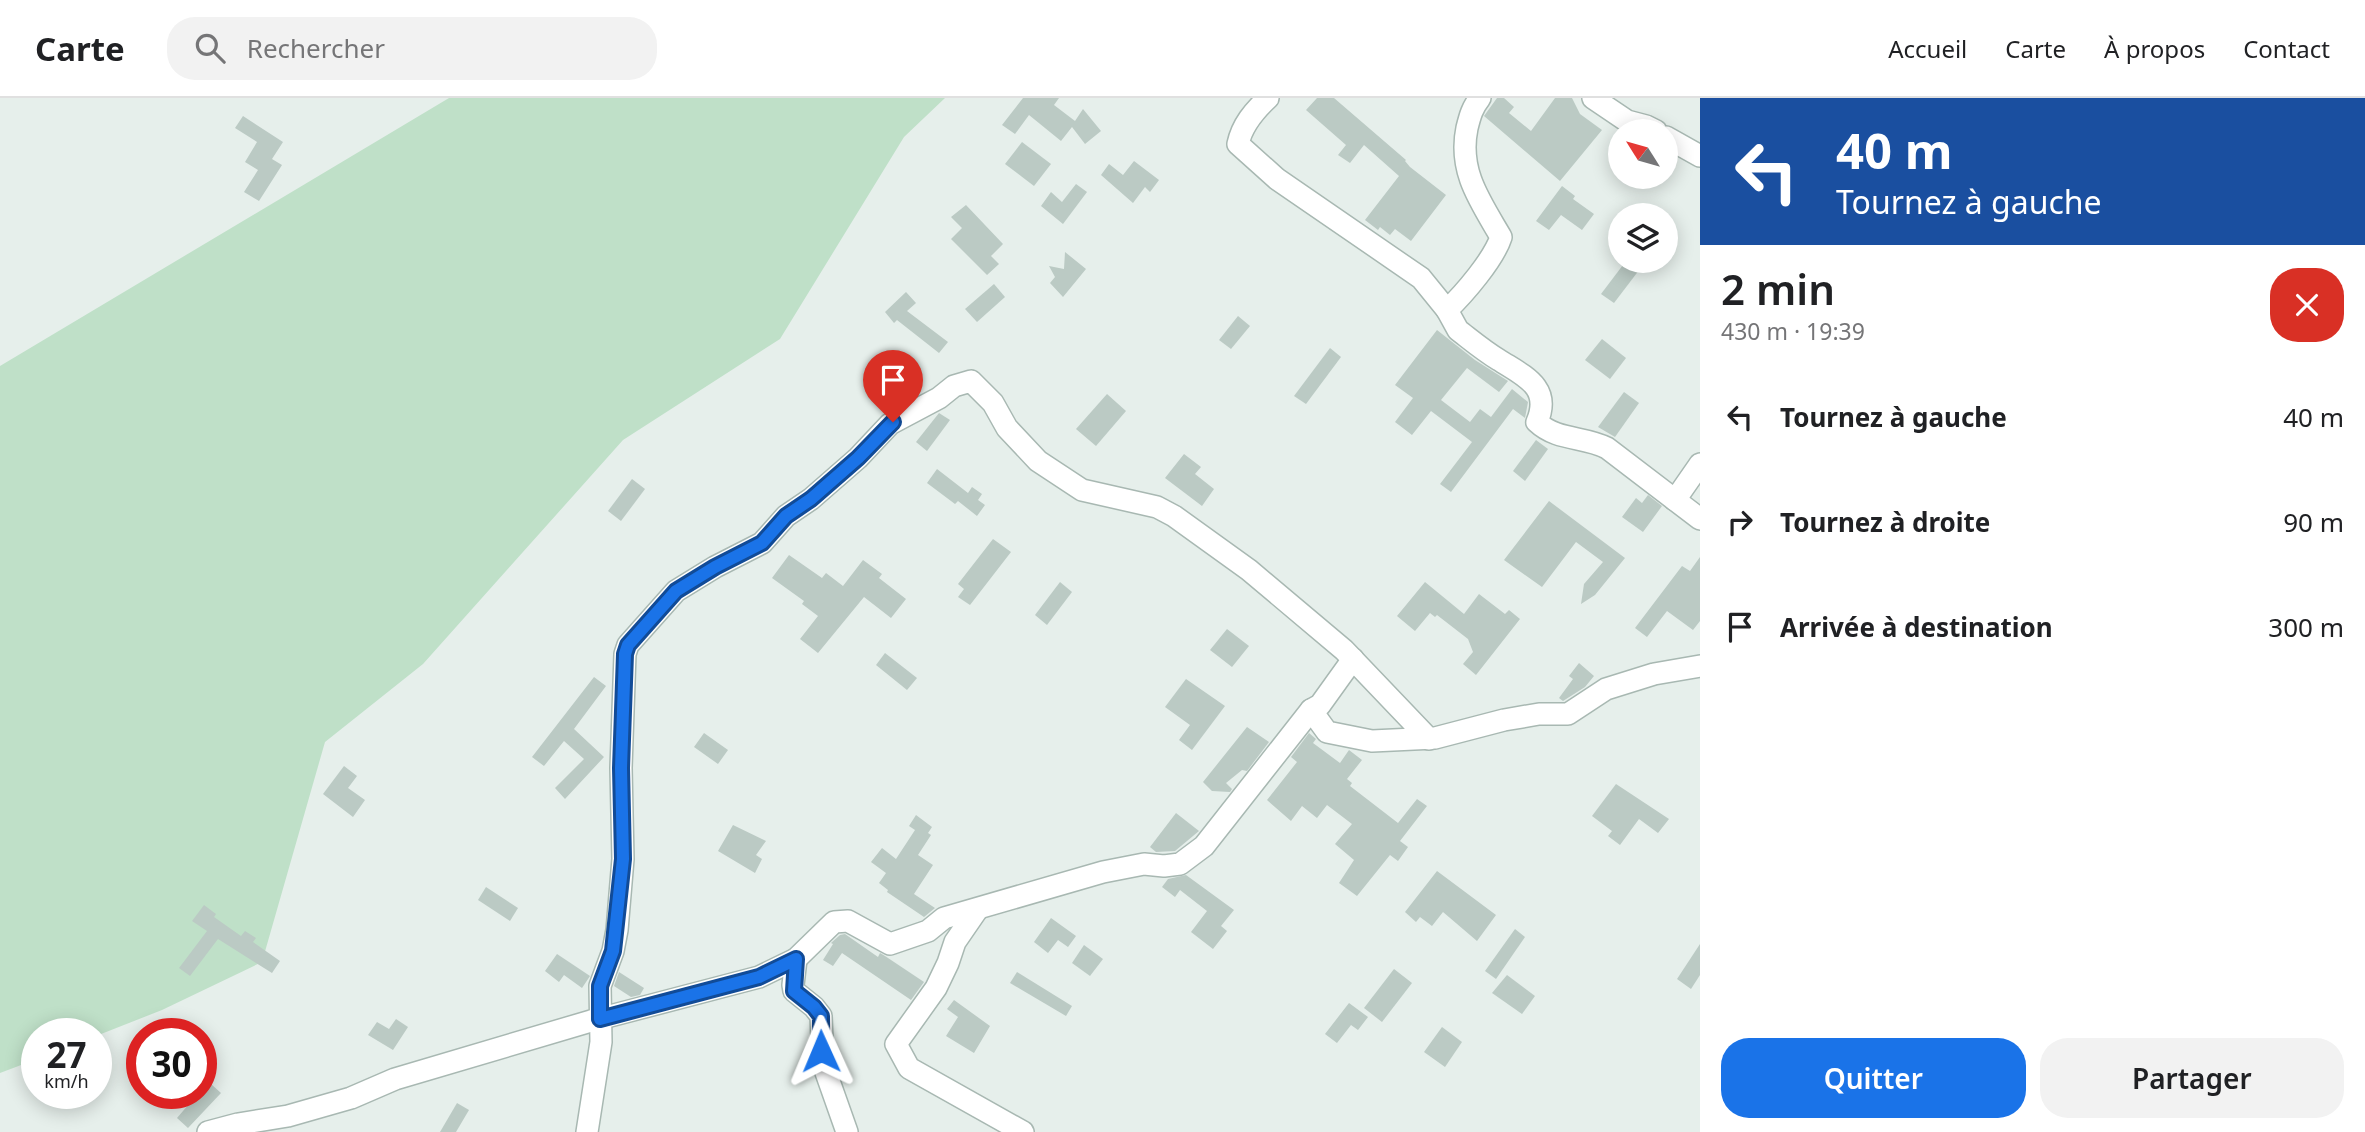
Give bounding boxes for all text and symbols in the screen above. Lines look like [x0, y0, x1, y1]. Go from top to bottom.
search box [167, 17, 657, 80]
text: Carte [35, 26, 125, 71]
icon: search [191, 29, 229, 67]
text: Rechercher [247, 30, 385, 66]
text: Accueil [1888, 32, 1967, 65]
text: Carte [2005, 32, 2066, 65]
text: À propos [2104, 32, 2205, 65]
text: Contact [2243, 32, 2330, 65]
text: 40 m [1836, 117, 1953, 183]
north arrow [1608, 119, 1678, 189]
map controls [1608, 119, 1678, 273]
icon: left [1721, 126, 1812, 217]
text: Tournez à gauche [1836, 180, 2102, 223]
button: layers [1608, 203, 1678, 273]
text: 2 min [1721, 260, 1835, 317]
button: close [2270, 268, 2344, 342]
text: 430 m · 19:39 [1721, 315, 1865, 347]
pin [863, 350, 923, 422]
icon: arrive [874, 361, 912, 399]
icon: left [1721, 398, 1759, 436]
text: Tournez à gauche [1780, 399, 2007, 435]
text: 40 m [2283, 399, 2344, 435]
icon: right [1721, 503, 1759, 541]
text: Tournez à droite [1780, 504, 1990, 540]
text: 90 m [2283, 504, 2344, 540]
icon: arrive [1721, 608, 1759, 646]
text: Arrivée à destination [1780, 609, 2053, 645]
text: 300 m [2268, 609, 2344, 645]
position arrow [784, 1014, 858, 1088]
speed limit sign: 30 [126, 1018, 217, 1109]
text: 27 [46, 1031, 87, 1078]
button: Quitter [1721, 1038, 2026, 1118]
button: Partager [2040, 1038, 2344, 1118]
text: km/h [44, 1069, 89, 1093]

